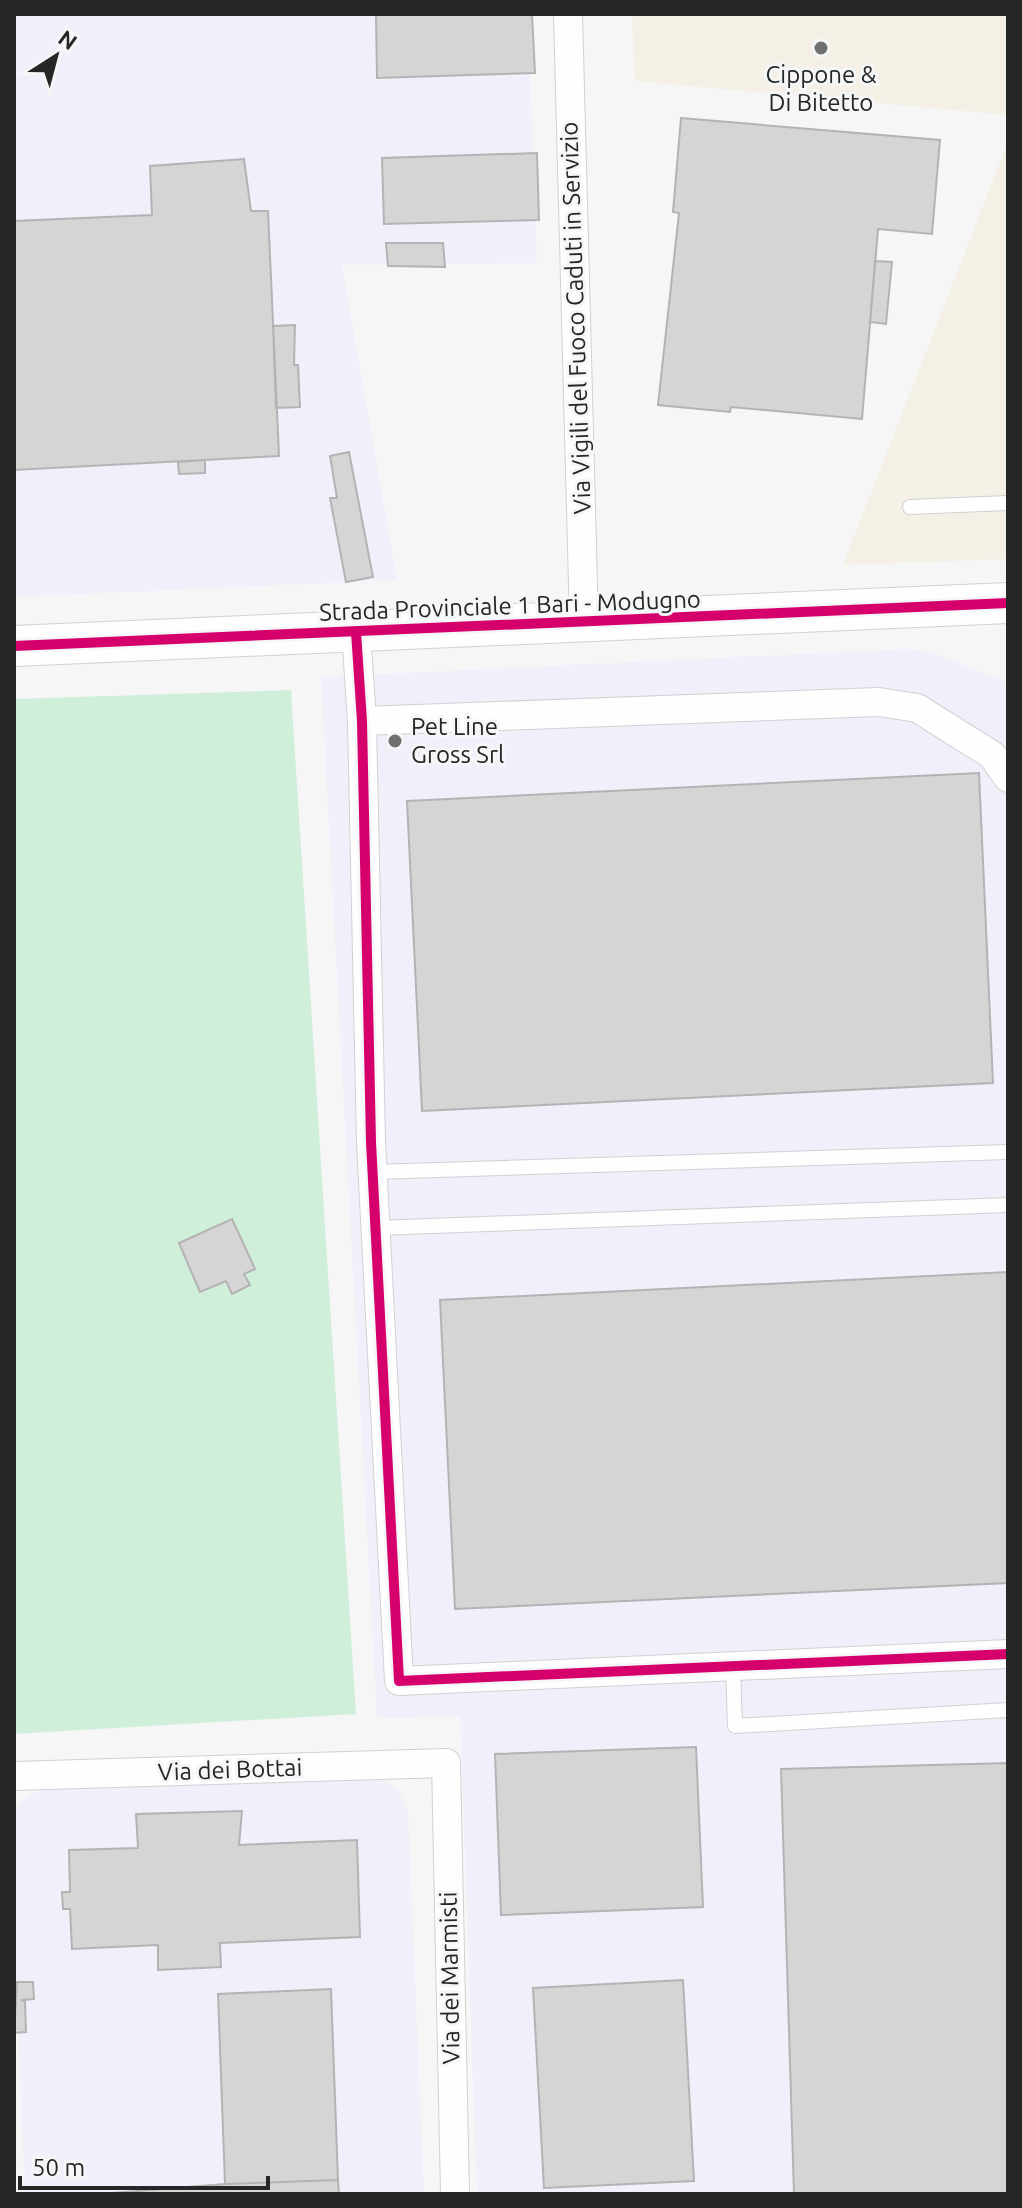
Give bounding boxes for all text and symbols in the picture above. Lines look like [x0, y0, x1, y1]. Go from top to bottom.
north arrow [16, 16, 96, 96]
text: N [54, 24, 82, 54]
marker: Cippone & Di Bitetto [812, 39, 830, 57]
place label: Cippone & Di Bitetto [766, 61, 877, 116]
street label: Via Vigili del Fuoco Caduti in Servizio [555, 121, 596, 515]
street label: Strada Provinciale 1 Bari - Modugno [319, 585, 701, 626]
place label: Pet Line Gross Srl [411, 713, 504, 768]
marker: Pet Line Gross Srl [386, 732, 404, 750]
street label: Via dei Bottai [157, 1753, 303, 1786]
street label: Via dei Marmisti [434, 1891, 465, 2065]
scale bar [20, 2140, 268, 2190]
text: 50 m [32, 2154, 85, 2181]

